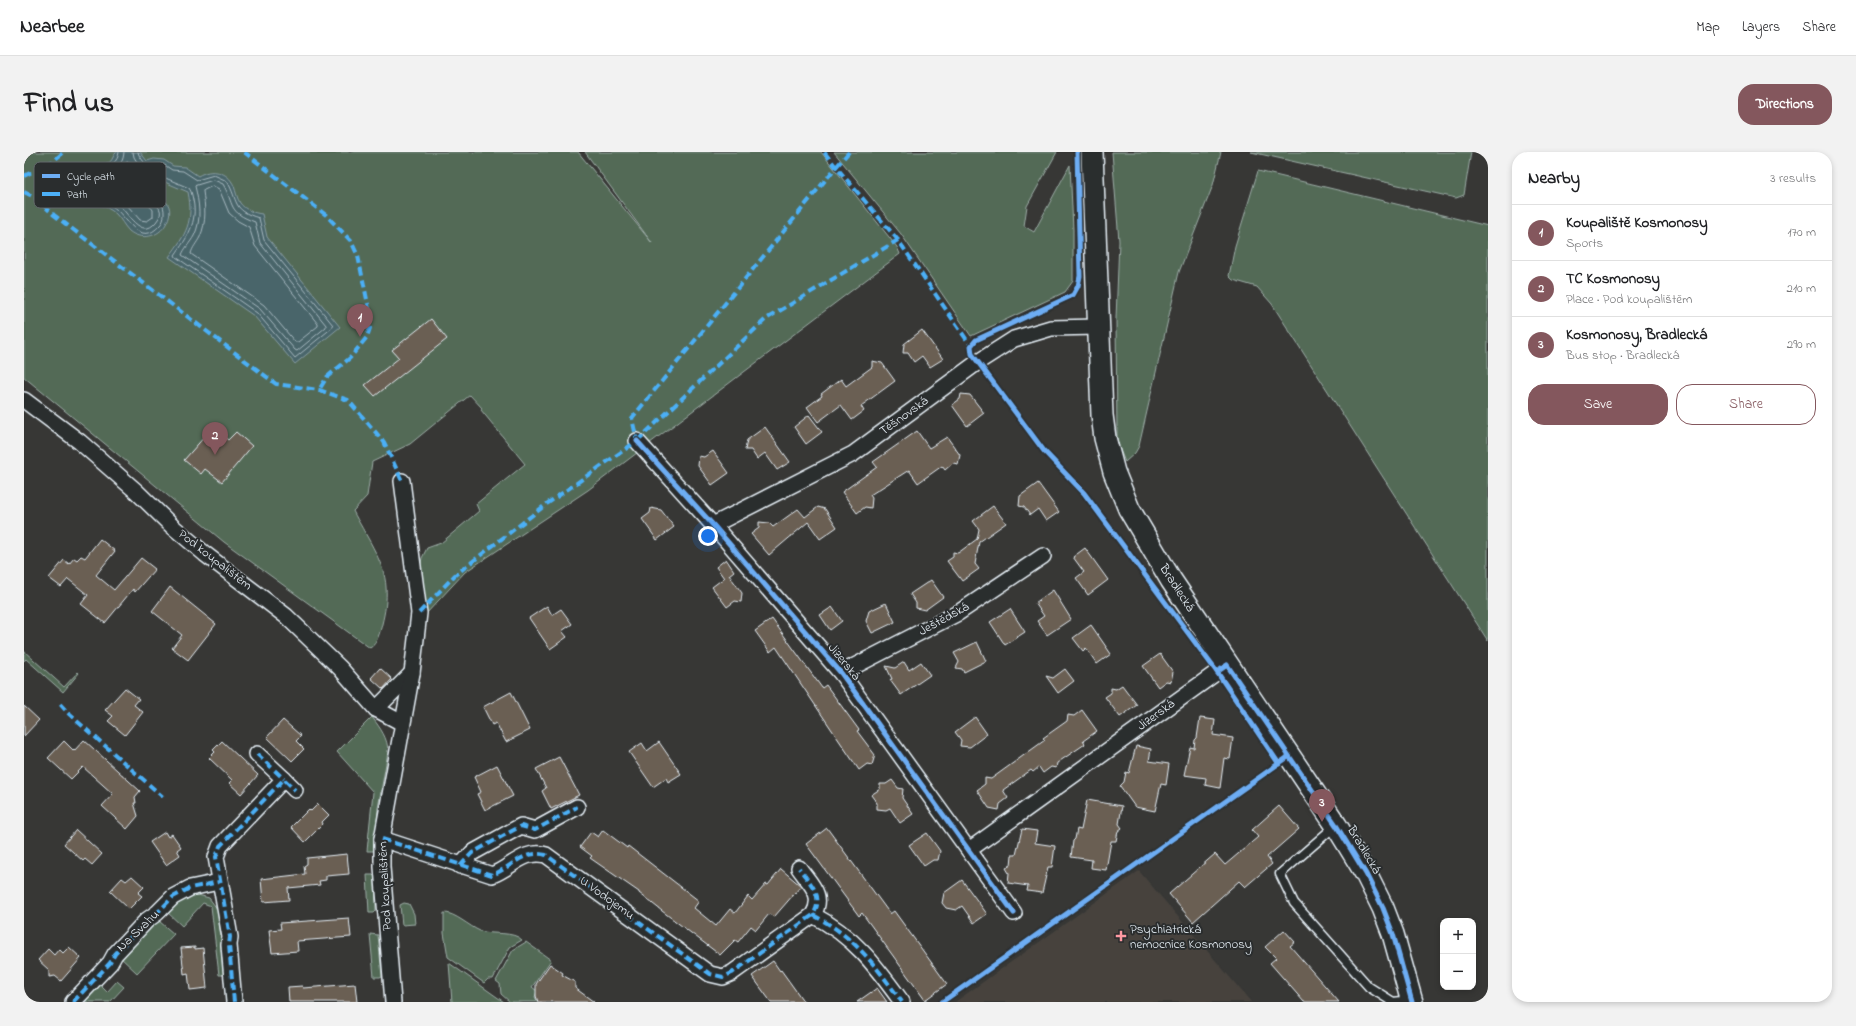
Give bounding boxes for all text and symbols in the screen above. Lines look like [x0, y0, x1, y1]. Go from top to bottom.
text: Nearbee [20, 14, 85, 41]
text: Map [1696, 17, 1720, 38]
text: Layers [1742, 17, 1780, 38]
text: Share [1802, 17, 1836, 38]
text: Find us [24, 84, 114, 125]
button: Directions [1738, 84, 1832, 125]
legend [34, 162, 166, 208]
text: Nearby [1528, 166, 1580, 191]
text: Cycle path [67, 169, 115, 186]
text: 3 results [1770, 169, 1816, 188]
text: Path [67, 187, 88, 203]
text: Koupaliště Kosmonosy [1566, 212, 1708, 234]
text: 1 [1539, 223, 1543, 242]
text: 170 m [1788, 223, 1816, 242]
text: Sports [1566, 234, 1603, 253]
text: TC Kosmonosy [1566, 268, 1660, 290]
text: 2 [1538, 279, 1544, 298]
text: 210 m [1786, 279, 1816, 298]
text: Place · Pod koupalištěm [1566, 290, 1692, 309]
pin: 1 [347, 304, 373, 337]
text: Kosmonosy, Bradlecká [1566, 324, 1707, 346]
text: 3 [1538, 335, 1544, 354]
text: 290 m [1787, 335, 1816, 354]
text: Bus stop · Bradlecká [1566, 346, 1679, 365]
button: Save [1528, 384, 1668, 425]
button: Share [1676, 384, 1816, 425]
street label: Těšnovská [876, 391, 933, 440]
pin: 2 [202, 422, 228, 455]
street label: Pod koupalištěm [174, 525, 256, 595]
your location [698, 526, 718, 546]
street label: Bradlecká [1154, 560, 1200, 616]
street label: Ještědská [915, 597, 973, 641]
street label: Jizerská [823, 639, 865, 685]
street label: Jizerská [1133, 694, 1179, 735]
pin: 3 [1309, 789, 1335, 822]
street label: Bradlecká [1342, 821, 1386, 878]
street label: Pod koupalištěm [373, 841, 397, 931]
street label: U Vodojemu [576, 871, 638, 925]
street label: Na Svahu [112, 906, 164, 956]
map controls [1440, 918, 1476, 990]
button: + [1440, 918, 1476, 954]
place label: Psychiatrická nemocnice Kosmonosy [1130, 920, 1252, 955]
marker: Psychiatrická nemocnice Kosmonosy [1115, 930, 1127, 942]
button: − [1440, 954, 1476, 990]

